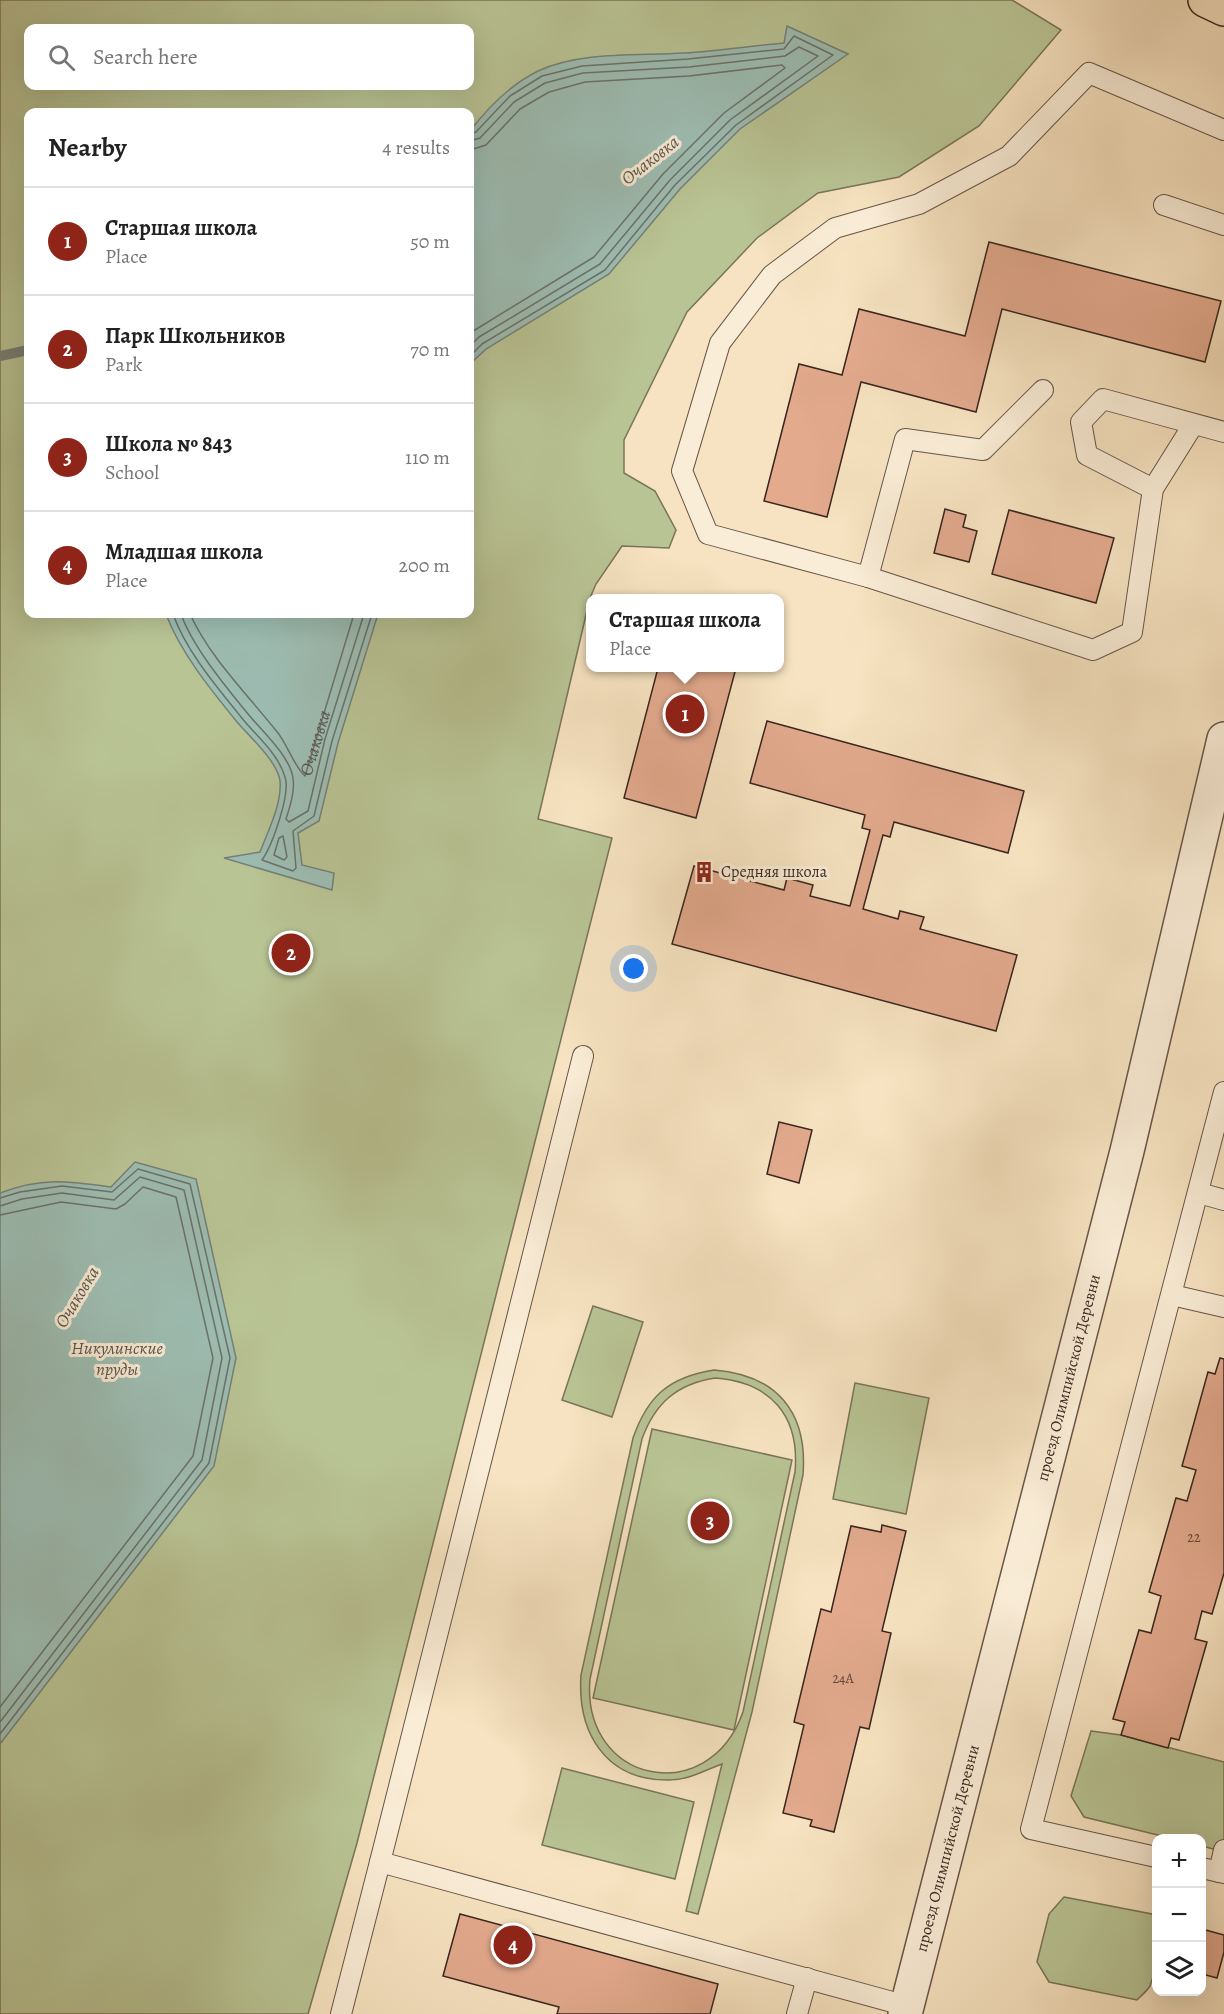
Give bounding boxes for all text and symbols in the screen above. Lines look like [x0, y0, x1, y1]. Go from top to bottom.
search box [24, 24, 474, 90]
icon: search [45, 41, 78, 74]
text: Search here [93, 42, 198, 72]
text: Nearby [48, 130, 127, 165]
water label: Очаковка [616, 130, 684, 190]
text: 4 results [382, 134, 450, 161]
text: Старшая школа [105, 213, 257, 243]
text: 1 [64, 228, 71, 255]
text: 50 m [410, 228, 450, 255]
text: Place [105, 243, 147, 270]
text: Парк Школьников [105, 321, 285, 351]
text: 2 [63, 336, 72, 363]
text: 70 m [410, 336, 450, 363]
text: Park [105, 351, 143, 378]
text: Школа № 843 [105, 429, 232, 459]
text: 3 [63, 444, 72, 471]
text: 110 m [405, 444, 450, 471]
text: School [105, 459, 159, 486]
text: Младшая школа [105, 537, 263, 567]
text: 4 [63, 552, 72, 579]
text: 200 m [399, 552, 450, 579]
text: Place [105, 567, 147, 594]
popup [586, 594, 784, 672]
text: Старшая школа [609, 605, 761, 635]
text: Place [609, 635, 651, 662]
pin: 1 [666, 692, 704, 736]
water label: Очаковка [294, 707, 336, 779]
building icon: Средняя школа [692, 860, 716, 884]
place label: Средняя школа [721, 861, 828, 883]
pin: 2 [272, 930, 310, 976]
your location [619, 954, 648, 983]
water label: Очаковка [49, 1262, 105, 1332]
street label: проезд Олимпийской Деревни [1031, 1272, 1106, 1484]
water label: Никулинские пруды [71, 1336, 163, 1381]
pin: 3 [690, 1498, 730, 1544]
house number: 22 [1187, 1528, 1201, 1547]
house number: 24А [832, 1669, 854, 1688]
street label: проезд Олимпийской Деревни [910, 1743, 985, 1954]
map controls [1152, 1834, 1206, 1996]
button: + [1152, 1834, 1206, 1888]
button: − [1152, 1888, 1206, 1942]
pin: 4 [494, 1922, 532, 1968]
button: layers [1152, 1942, 1206, 1996]

